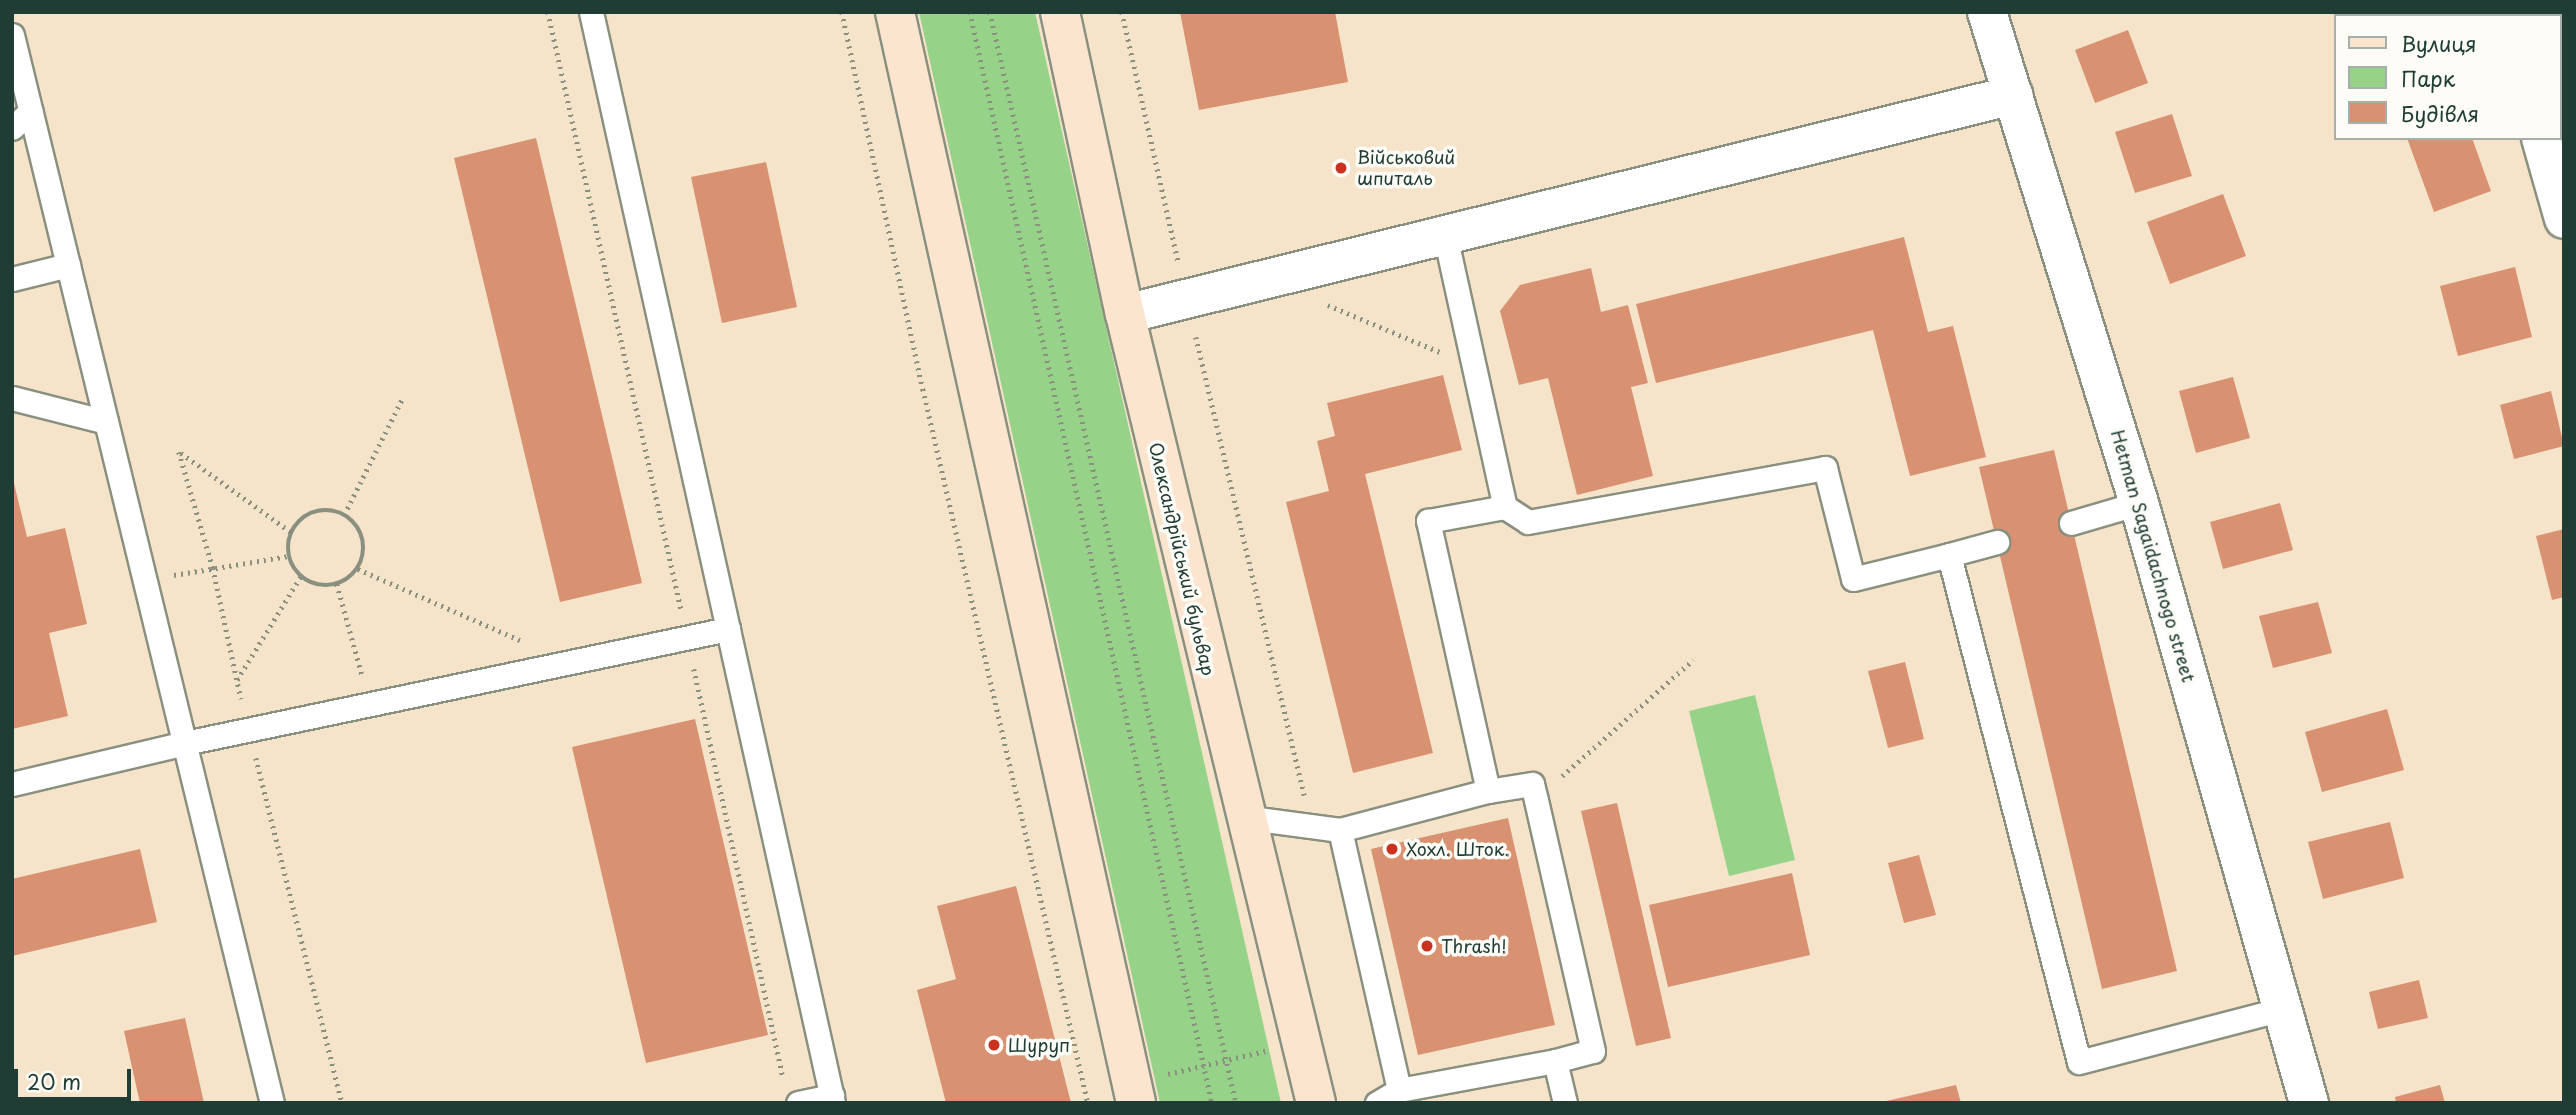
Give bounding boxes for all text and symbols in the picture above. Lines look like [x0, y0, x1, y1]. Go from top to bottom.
legend [2334, 14, 2562, 140]
text: Вулиця [2401, 27, 2477, 59]
text: Парк [2401, 62, 2455, 94]
text: Будівля [2401, 97, 2479, 129]
place label: Військовий шпиталь [1357, 147, 1455, 190]
marker: Військовий шпиталь [1331, 158, 1351, 178]
street label: Hetman Sagaidachnogo street [2107, 428, 2199, 684]
street label: Олександрійський бульвар [1145, 440, 1219, 678]
place label: Хохл. Шток. [1406, 838, 1509, 860]
marker: Хохл. Шток. [1384, 841, 1400, 857]
place label: Thrash! [1441, 935, 1507, 957]
marker: Thrash! [1419, 938, 1435, 954]
place label: Шуруп [1008, 1034, 1070, 1056]
marker: Шуруп [986, 1037, 1002, 1053]
scale bar [18, 1056, 135, 1100]
text: 20 m [27, 1065, 81, 1097]

